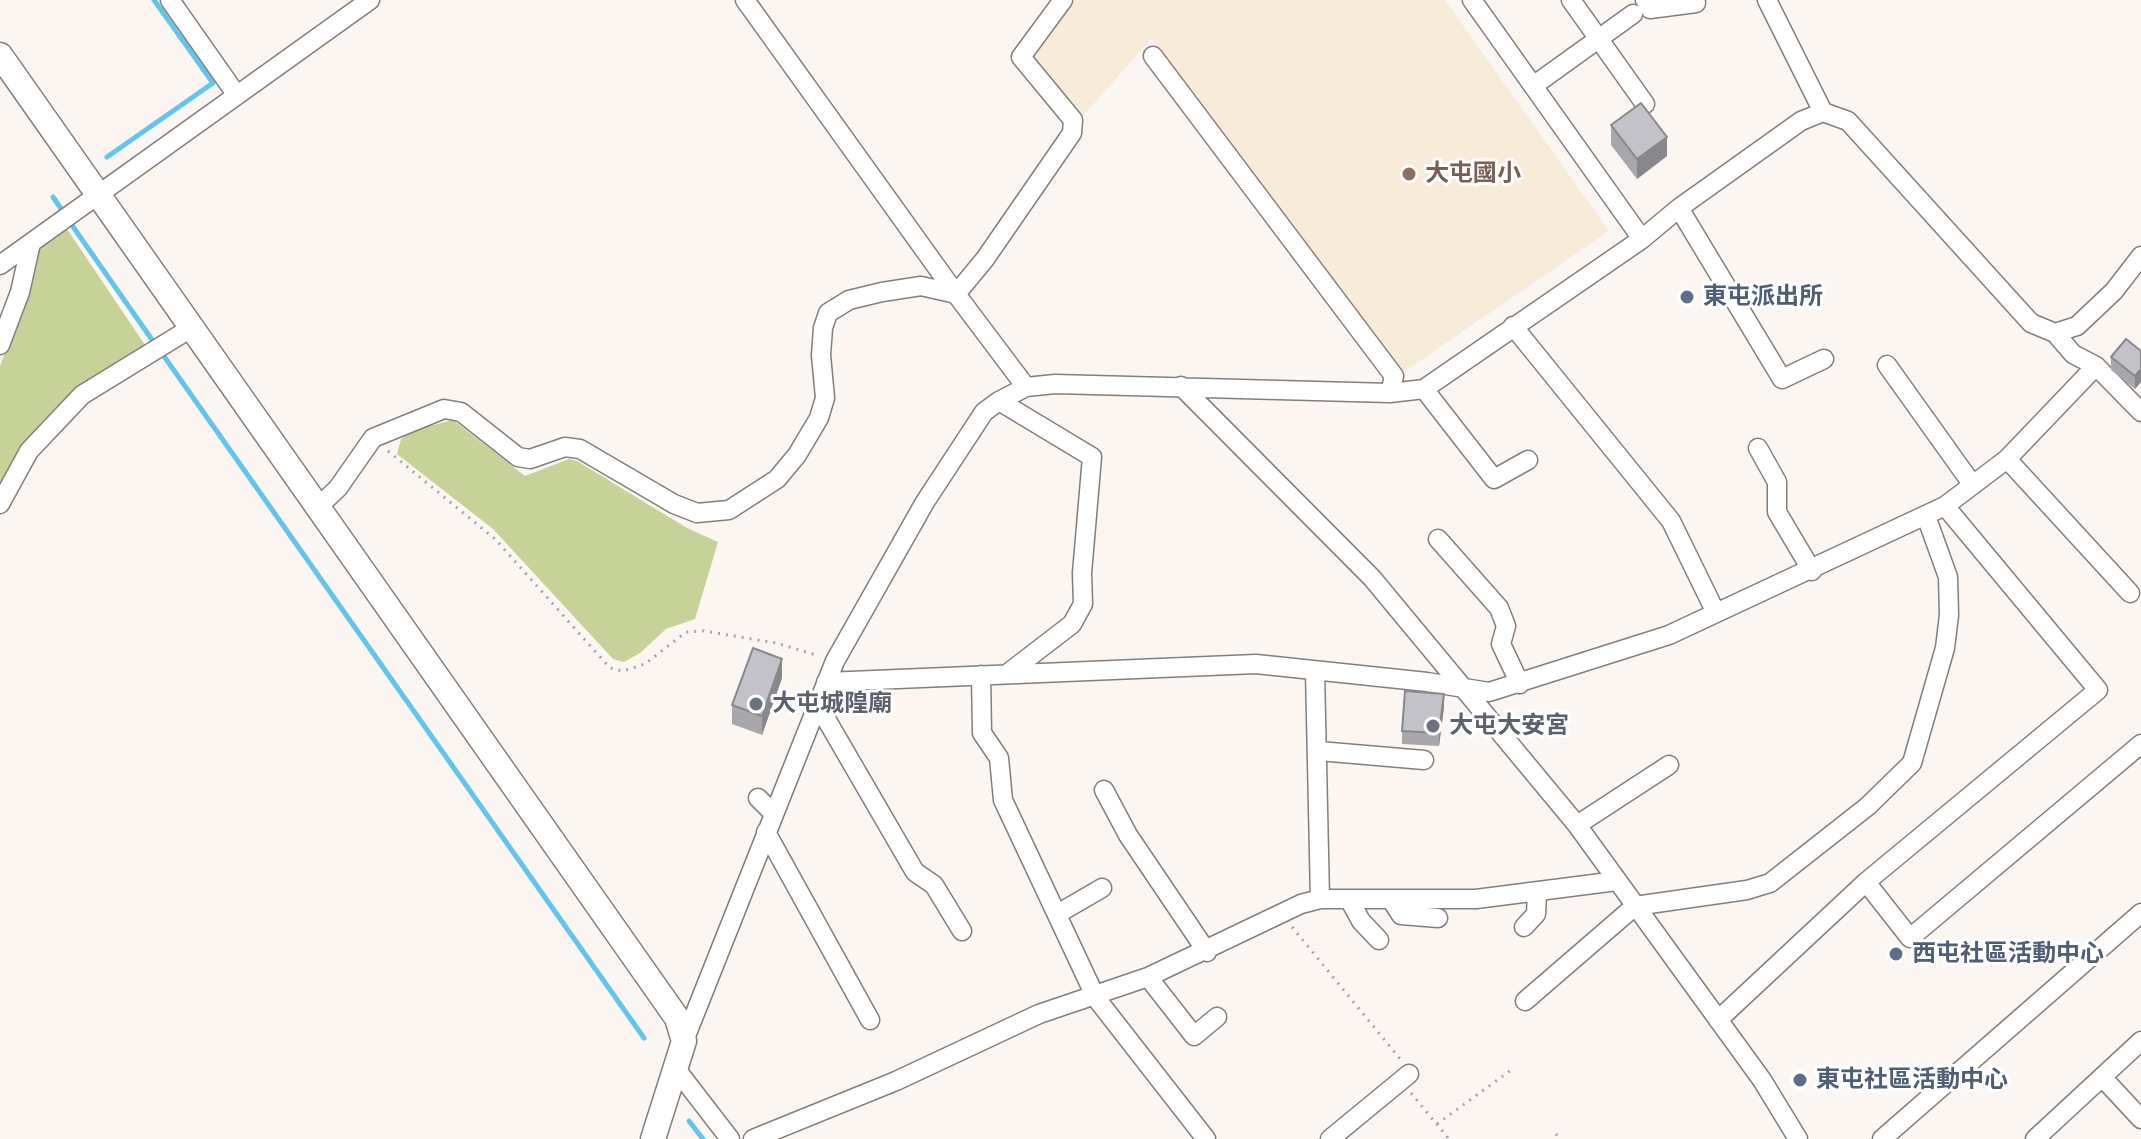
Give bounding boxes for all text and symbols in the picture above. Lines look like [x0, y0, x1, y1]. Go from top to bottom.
place label: 大屯國小 [1425, 160, 1521, 188]
marker: 大屯國小 [1400, 165, 1418, 183]
place label: 東屯派出所 [1703, 283, 1823, 311]
marker: 東屯派出所 [1678, 288, 1696, 306]
place label: 大屯城隍廟 [772, 690, 892, 718]
marker: 大屯城隍廟 [747, 695, 765, 713]
place label: 大屯大安宮 [1449, 712, 1569, 740]
marker: 大屯大安宮 [1424, 717, 1442, 735]
place label: 西屯社區活動中心 [1912, 940, 2104, 968]
marker: 西屯社區活動中心 [1887, 945, 1905, 963]
place label: 東屯社區活動中心 [1816, 1066, 2008, 1094]
marker: 東屯社區活動中心 [1791, 1071, 1809, 1089]

